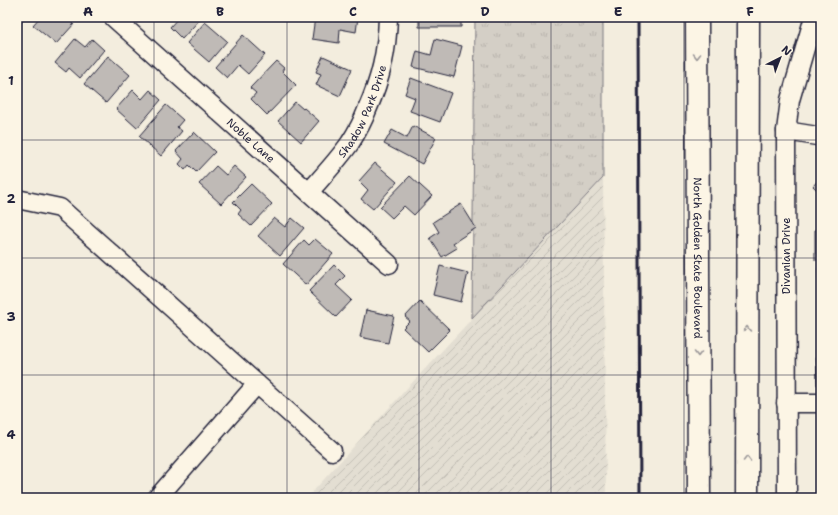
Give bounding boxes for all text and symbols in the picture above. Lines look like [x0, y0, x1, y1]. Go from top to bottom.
text: A [83, 3, 93, 20]
text: B [216, 3, 224, 20]
text: C [349, 3, 357, 20]
text: D [480, 3, 490, 20]
text: E [614, 3, 623, 20]
text: F [746, 3, 754, 20]
north arrow [760, 38, 800, 78]
text: N [778, 42, 795, 60]
one-way arrow [693, 53, 701, 59]
street label: Shadow Park Drive [335, 64, 390, 161]
text: 1 [8, 72, 14, 89]
street label: Noble Lane [223, 115, 278, 166]
street label: North Golden State Boulevard [690, 177, 705, 339]
text: 2 [6, 190, 16, 207]
street label: Divanian Drive [779, 218, 794, 294]
text: 3 [6, 308, 16, 325]
one-way arrow [743, 326, 751, 332]
one-way arrow [694, 351, 702, 357]
text: 4 [6, 426, 16, 443]
one-way arrow [743, 456, 751, 462]

